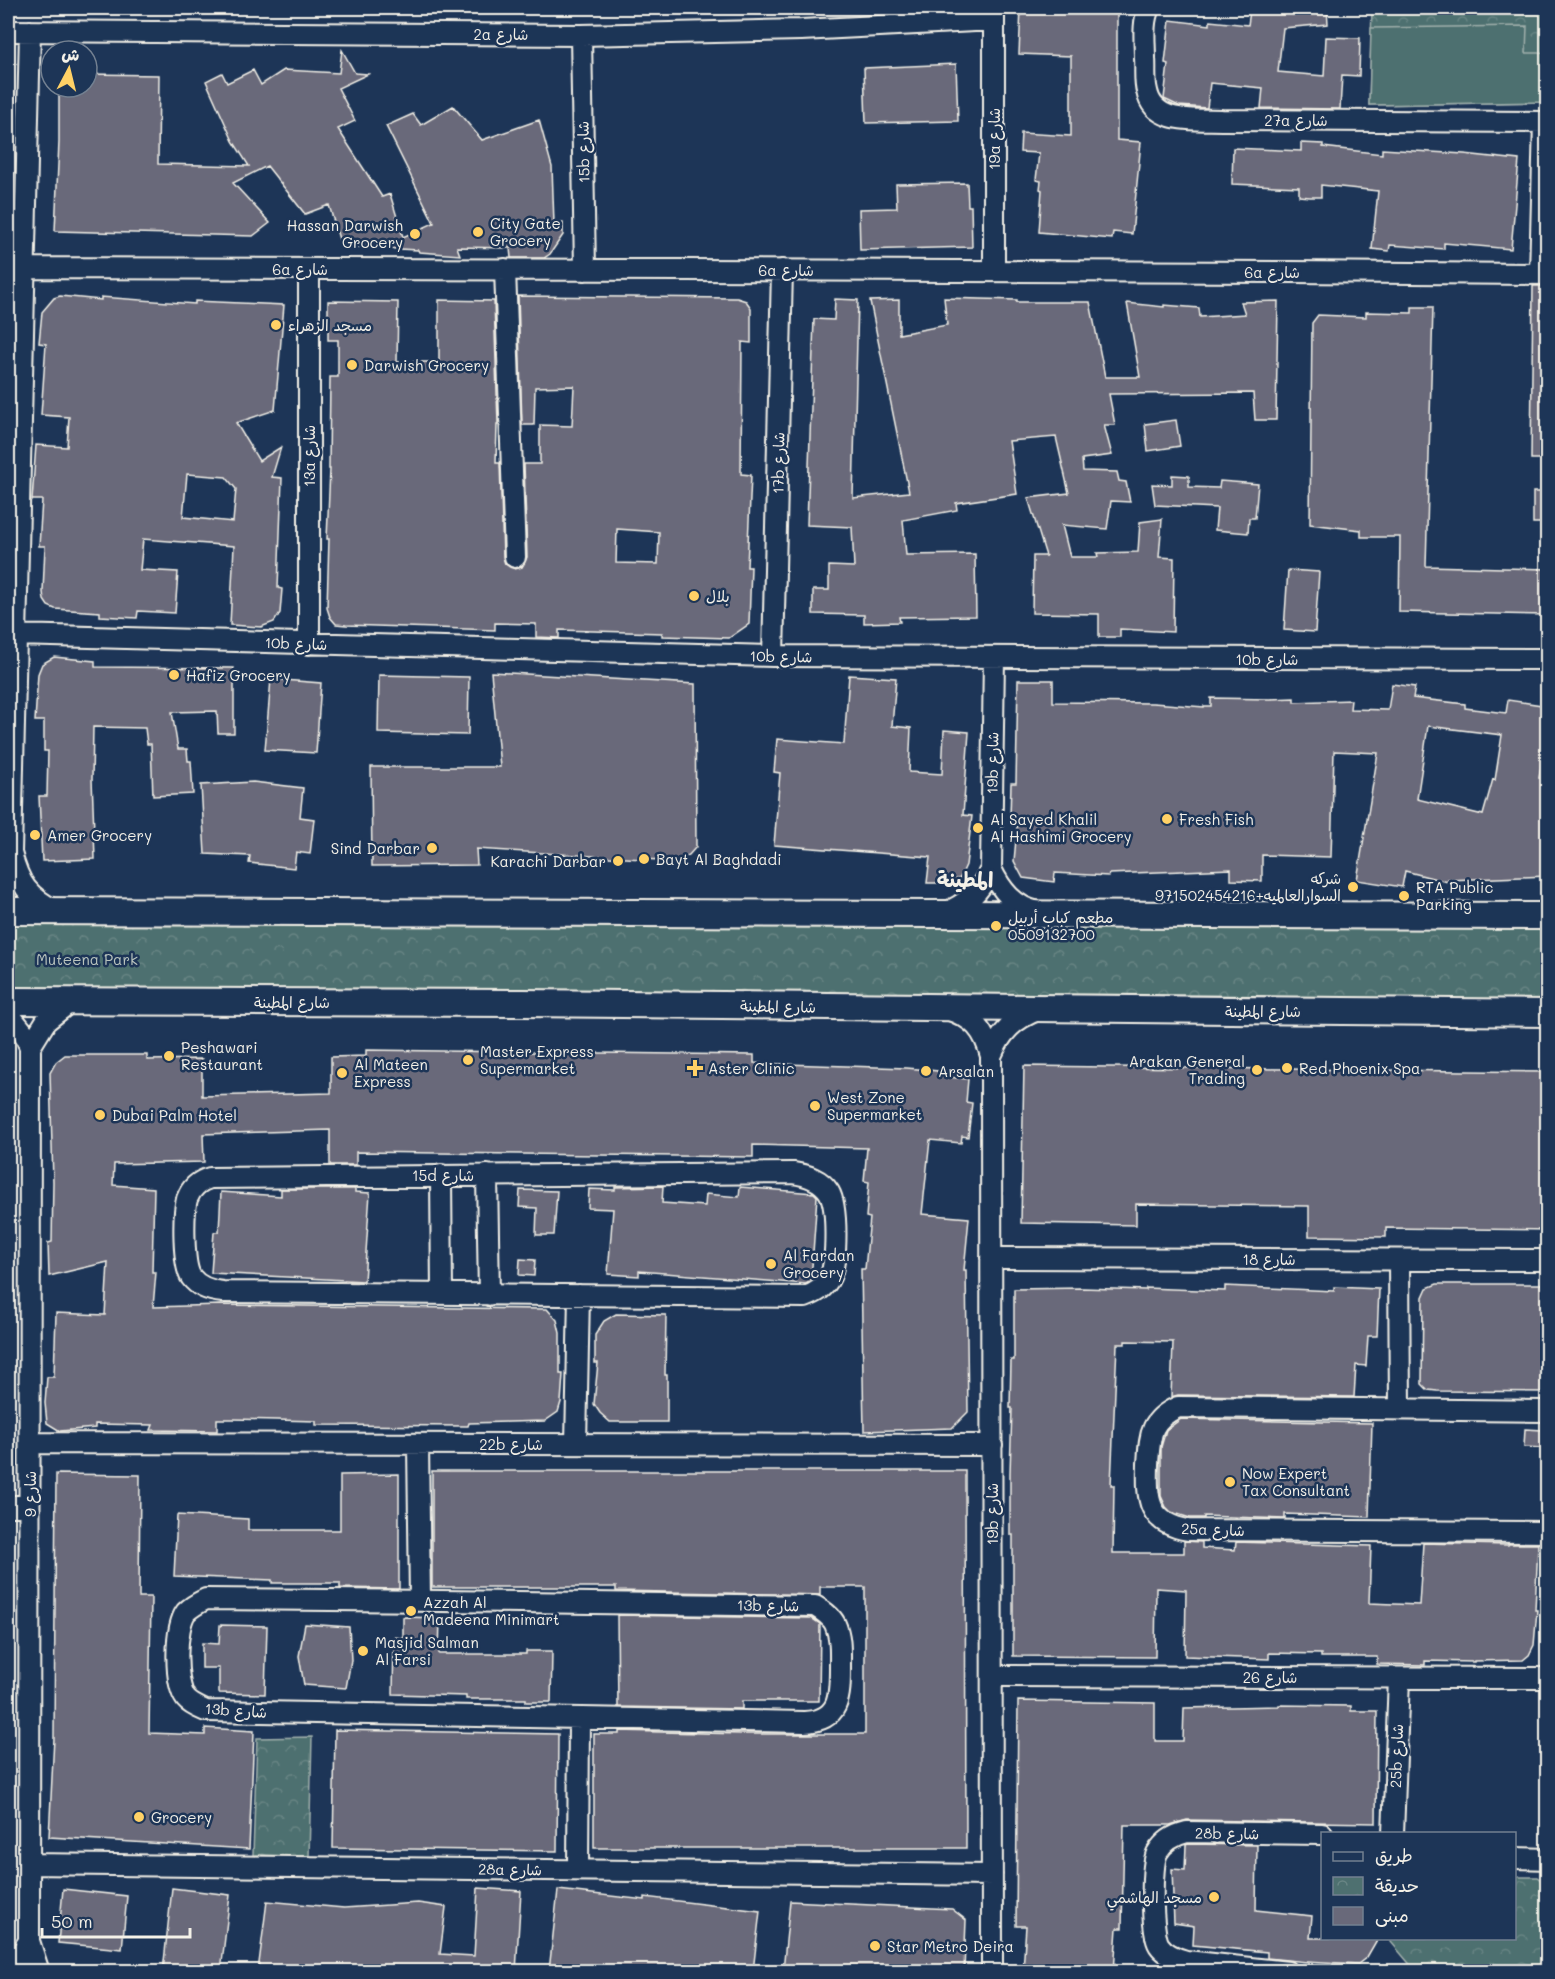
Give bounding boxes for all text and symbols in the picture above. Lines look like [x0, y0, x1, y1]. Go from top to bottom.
street label: 2a شارع [474, 24, 528, 45]
north arrow [39, 39, 99, 99]
text: ش [61, 42, 81, 65]
street label: 19a شارع [984, 108, 1005, 170]
street label: 27a شارع [1264, 110, 1328, 131]
street label: 15b شارع [572, 121, 595, 183]
place label: City Gate Grocery [490, 213, 561, 250]
place label: Hassan Darwish Grocery [287, 215, 403, 252]
marker: City Gate Grocery [471, 225, 485, 239]
marker: Hassan Darwish Grocery [408, 227, 422, 241]
street label: 6a شارع [272, 259, 328, 280]
street label: 6a شارع [758, 260, 814, 281]
street label: 6a شارع [1244, 262, 1300, 283]
place label: مسجد الزهراء [288, 315, 372, 335]
marker: مسجد الزهراء [269, 318, 283, 332]
place label: Darwish Grocery [364, 355, 489, 375]
marker: Darwish Grocery [345, 358, 359, 372]
street label: 13a شارع [299, 425, 320, 487]
street label: 17b شارع [767, 432, 790, 494]
place label: بلال [706, 586, 730, 606]
marker: بلال [687, 589, 701, 603]
street label: 10b شارع [264, 632, 328, 655]
street label: 10b شارع [749, 645, 813, 668]
street label: 10b شارع [1236, 649, 1298, 670]
place label: Hafiz Grocery [186, 665, 291, 685]
marker: Hafiz Grocery [167, 668, 181, 682]
street label: 19b شارع [981, 732, 1004, 794]
place label: Al Sayed Khalil Al Hashimi Grocery [990, 809, 1132, 846]
place label: Fresh Fish [1179, 809, 1253, 829]
marker: Fresh Fish [1160, 812, 1174, 826]
marker: Al Sayed Khalil Al Hashimi Grocery [971, 821, 985, 835]
place label: Amer Grocery [47, 825, 152, 845]
marker: Amer Grocery [28, 828, 42, 842]
place label: Sind Darbar [331, 838, 420, 858]
marker: Sind Darbar [425, 841, 439, 855]
place label: Bayt Al Baghdadi [656, 849, 782, 869]
place label: Karachi Darbar [490, 851, 606, 871]
marker: Bayt Al Baghdadi [637, 852, 651, 866]
marker: Karachi Darbar [611, 854, 625, 868]
district label: المطينة [937, 865, 993, 893]
place label: شركه السوارالعالميه+971502454216 [1155, 868, 1341, 905]
place label: RTA Public Parking [1416, 877, 1493, 914]
marker: شركه السوارالعالميه+971502454216 [1346, 880, 1360, 894]
marker: RTA Public Parking [1397, 889, 1411, 903]
place label: مطعم كباب أربيل 0509132700 [1008, 907, 1113, 944]
marker: مطعم كباب أربيل 0509132700 [989, 919, 1003, 933]
park label: Muteena Park [36, 949, 138, 969]
street label: شارع المطينة [254, 992, 330, 1013]
street label: شارع المطينة [740, 995, 816, 1018]
street label: شارع المطينة [1225, 1001, 1301, 1022]
place label: Peshawari Restaurant [181, 1037, 263, 1074]
place label: Master Express Supermarket [480, 1041, 594, 1078]
marker: Peshawari Restaurant [162, 1049, 176, 1063]
place label: Arakan General Trading [1129, 1051, 1245, 1088]
marker: Master Express Supermarket [461, 1053, 475, 1067]
place label: Al Mateen Express [354, 1054, 428, 1091]
place label: Aster Clinic [708, 1058, 795, 1078]
place label: Red Phoenix Spa [1299, 1058, 1420, 1078]
marker: Aster Clinic [686, 1059, 704, 1077]
place label: Arsalan [938, 1061, 994, 1081]
marker: Red Phoenix Spa [1280, 1061, 1294, 1075]
marker: Arakan General Trading [1250, 1063, 1264, 1077]
marker: Arsalan [919, 1064, 933, 1078]
marker: Al Mateen Express [335, 1066, 349, 1080]
place label: West Zone Supermarket [827, 1087, 922, 1124]
marker: West Zone Supermarket [808, 1099, 822, 1113]
place label: Dubai Palm Hotel [112, 1105, 237, 1125]
marker: Dubai Palm Hotel [93, 1108, 107, 1122]
street label: 15d شارع [412, 1165, 474, 1186]
place label: Al Fardan Grocery [783, 1245, 854, 1282]
street label: شارع 18 [1242, 1249, 1296, 1270]
marker: Al Fardan Grocery [764, 1257, 778, 1271]
street label: 22b شارع [479, 1434, 543, 1455]
place label: Now Expert Tax Consultant [1242, 1463, 1350, 1500]
street label: شارع 9 [20, 1471, 41, 1517]
marker: Now Expert Tax Consultant [1223, 1475, 1237, 1489]
street label: 19b شارع [982, 1483, 1003, 1545]
street label: 25a شارع [1181, 1518, 1245, 1541]
place label: Azzah Al Madeena Minimart [423, 1592, 560, 1629]
street label: 13b شارع [737, 1594, 799, 1617]
marker: Azzah Al Madeena Minimart [404, 1604, 418, 1618]
place label: Masjid Salman Al Farsi [375, 1632, 479, 1669]
marker: Masjid Salman Al Farsi [356, 1644, 370, 1658]
street label: شارع 26 [1243, 1667, 1297, 1688]
street label: 13b شارع [204, 1698, 268, 1723]
street label: 25b شارع [1385, 1724, 1408, 1788]
place label: Grocery [151, 1807, 212, 1827]
marker: Grocery [132, 1810, 146, 1824]
street label: 28b شارع [1195, 1822, 1259, 1845]
legend [1321, 1832, 1516, 1940]
text: طريق [1375, 1843, 1413, 1867]
street label: 28a شارع [478, 1858, 542, 1881]
text: حديقة [1375, 1873, 1419, 1897]
place label: مسجد الهاشمي [1107, 1887, 1202, 1911]
marker: مسجد الهاشمي [1207, 1890, 1221, 1904]
scale bar [42, 1901, 190, 1939]
text: مبنى [1375, 1903, 1409, 1927]
text: 50 m [51, 1909, 93, 1933]
place label: Star Metro Deira [887, 1936, 1014, 1956]
marker: Star Metro Deira [868, 1939, 882, 1953]

